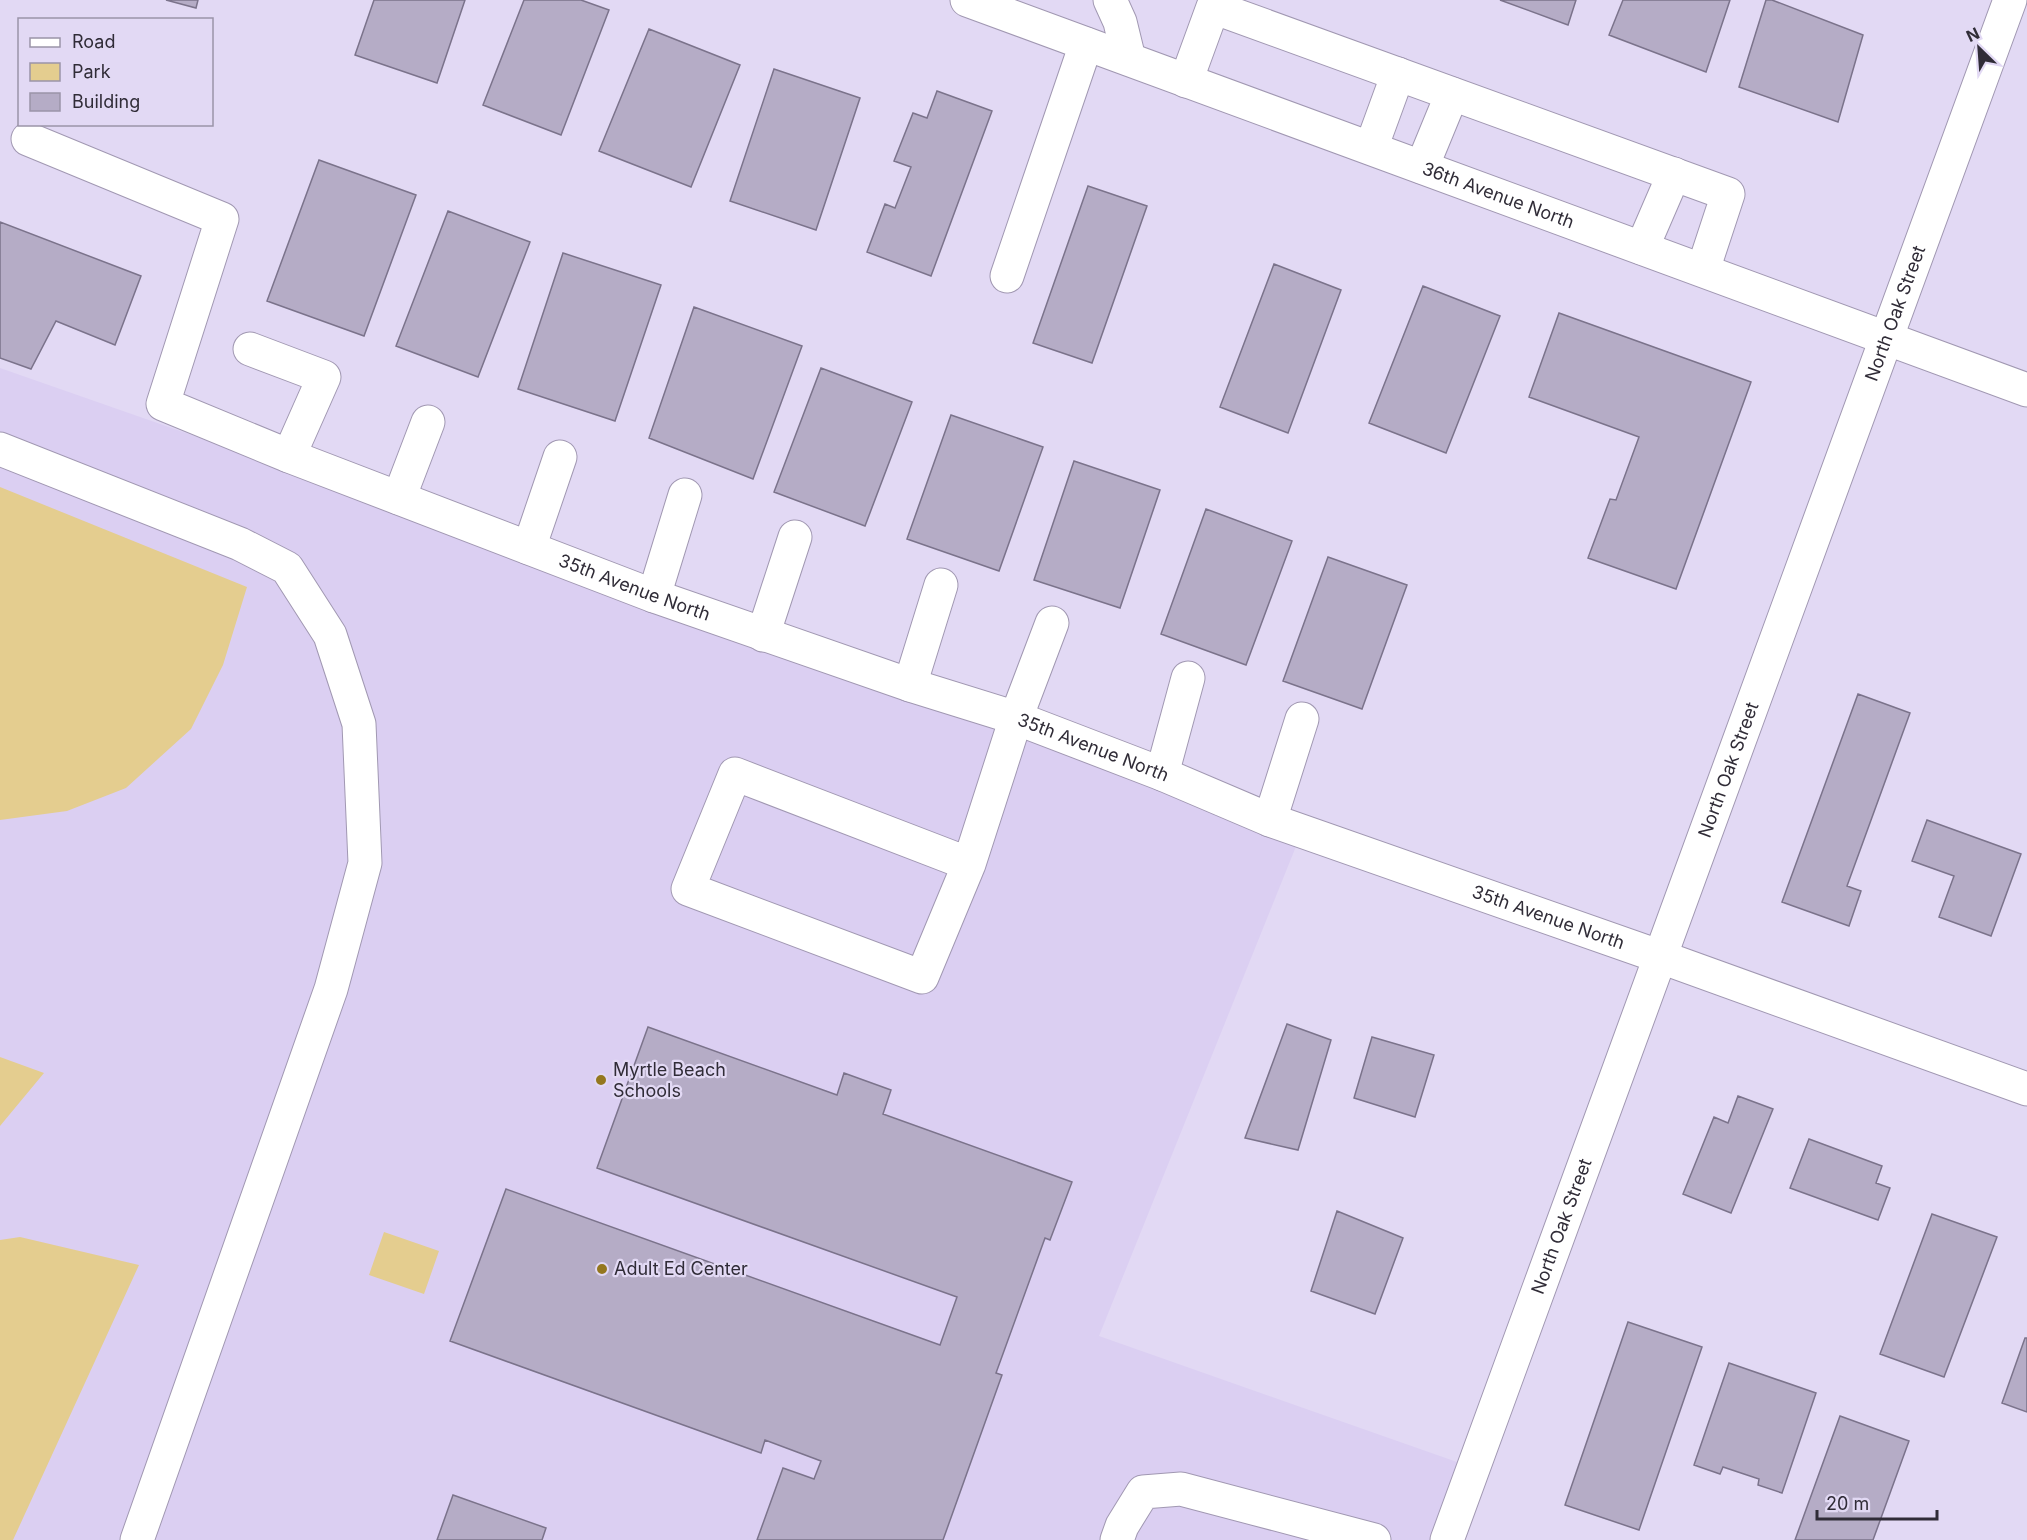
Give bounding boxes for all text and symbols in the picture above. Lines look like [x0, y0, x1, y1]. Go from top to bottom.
legend [18, 18, 213, 126]
north arrow [1949, 18, 2009, 78]
text: N [1963, 23, 1982, 46]
text: Road [72, 31, 115, 52]
text: Park [72, 61, 111, 82]
text: Building [72, 91, 140, 112]
street label: 36th Avenue North [1420, 157, 1577, 232]
street label: North Oak Street [1861, 243, 1929, 384]
street label: 35th Avenue North [556, 549, 713, 625]
street label: North Oak Street [1694, 699, 1762, 840]
street label: 35th Avenue North [1015, 709, 1172, 786]
street label: 35th Avenue North [1470, 881, 1627, 953]
place label: Myrtle Beach Schools [613, 1059, 726, 1101]
marker: Myrtle Beach Schools [594, 1073, 608, 1087]
street label: North Oak Street [1527, 1155, 1596, 1297]
place label: Adult Ed Center [614, 1258, 748, 1279]
marker: Adult Ed Center [595, 1262, 609, 1276]
scale bar [1817, 1483, 1937, 1521]
text: 20 m [1826, 1493, 1869, 1514]

